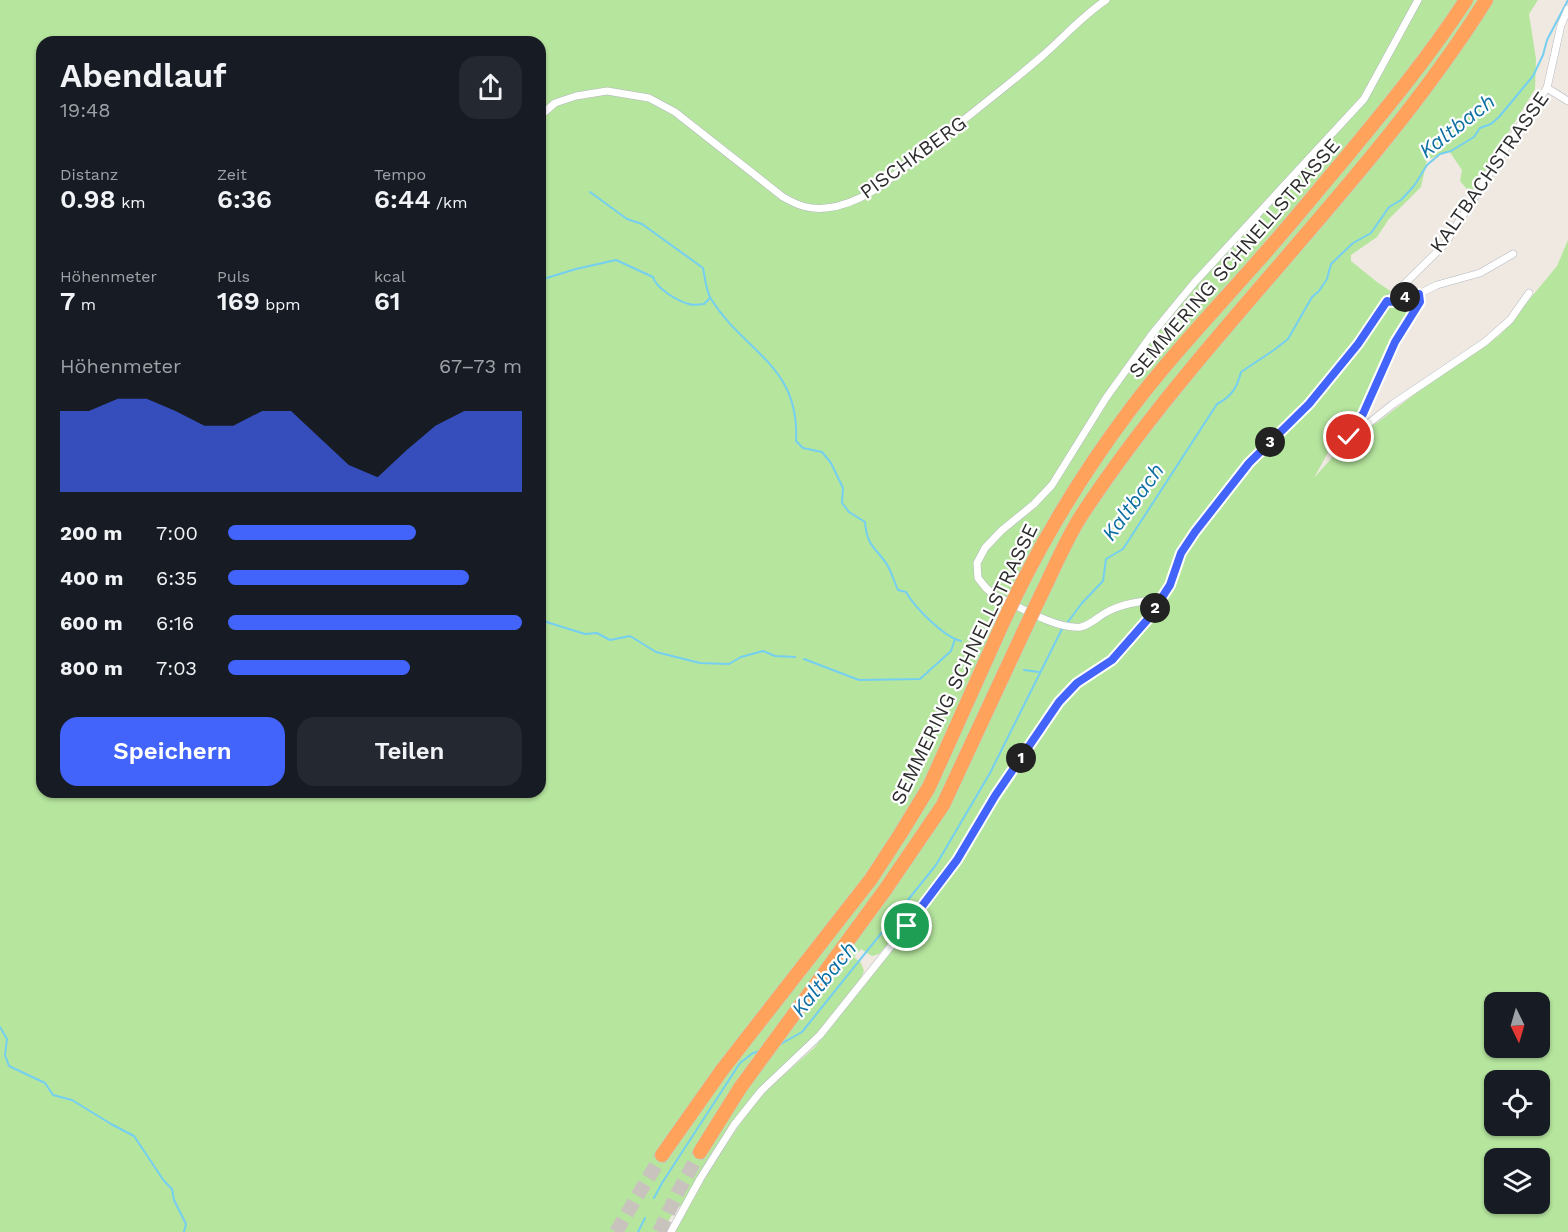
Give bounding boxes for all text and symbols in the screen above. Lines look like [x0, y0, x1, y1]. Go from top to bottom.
text: Abendlauf [60, 56, 227, 95]
button: share [459, 56, 522, 119]
street label: KALTBACHSTRASSE [1424, 87, 1554, 257]
water label: Kaltbach [1414, 88, 1500, 163]
text: 19:48 [60, 98, 111, 122]
street label: PISCHKBERG [855, 110, 971, 204]
street label: SEMMERING SCHNELLSTRASSE [1123, 133, 1345, 383]
text: Distanz [60, 165, 118, 184]
text: Zeit [217, 165, 247, 184]
text: Tempo [374, 165, 426, 184]
text: 0.98 [60, 184, 116, 214]
text: 6:36 [217, 184, 272, 214]
text: 6:44 [374, 184, 431, 214]
text: km [116, 193, 145, 212]
text: /km [431, 193, 467, 212]
text: Höhenmeter [60, 267, 157, 286]
text: Puls [217, 267, 250, 286]
text: kcal [374, 267, 406, 286]
pin: 4 [1390, 282, 1420, 312]
text: 7 [60, 286, 75, 316]
text: 169 [217, 286, 260, 316]
text: 61 [374, 286, 400, 316]
text: 4 [1400, 287, 1410, 306]
text: m [75, 295, 96, 314]
text: bpm [260, 295, 301, 314]
text: Höhenmeter [60, 354, 181, 378]
text: 67–73 m [439, 354, 522, 378]
pin [1323, 411, 1374, 462]
icon: check [1332, 420, 1365, 453]
pin: 3 [1255, 427, 1285, 457]
text: 3 [1265, 432, 1275, 451]
water label: Kaltbach [1096, 458, 1169, 545]
street label: SEMMERING SCHNELLSTRASSE [885, 520, 1043, 808]
text: 200 m [60, 521, 122, 545]
text: 7:00 [156, 521, 198, 545]
text: 400 m [60, 566, 123, 590]
text: 6:35 [156, 566, 197, 590]
pin: 2 [1140, 593, 1170, 623]
text: 2 [1150, 598, 1160, 617]
text: 600 m [60, 611, 123, 635]
text: 6:16 [156, 611, 194, 635]
text: 800 m [60, 656, 123, 680]
text: 7:03 [156, 656, 197, 680]
button: Speichern [60, 717, 285, 786]
button: Teilen [297, 717, 522, 786]
pin: 1 [1006, 743, 1036, 773]
text: 1 [1018, 748, 1024, 767]
pin [881, 900, 932, 951]
icon: arrive [890, 909, 923, 942]
water label: Kaltbach [786, 936, 862, 1021]
north arrow [1484, 992, 1550, 1058]
map controls [1484, 992, 1550, 1214]
button: locate [1484, 1070, 1550, 1136]
button: layers [1484, 1148, 1550, 1214]

